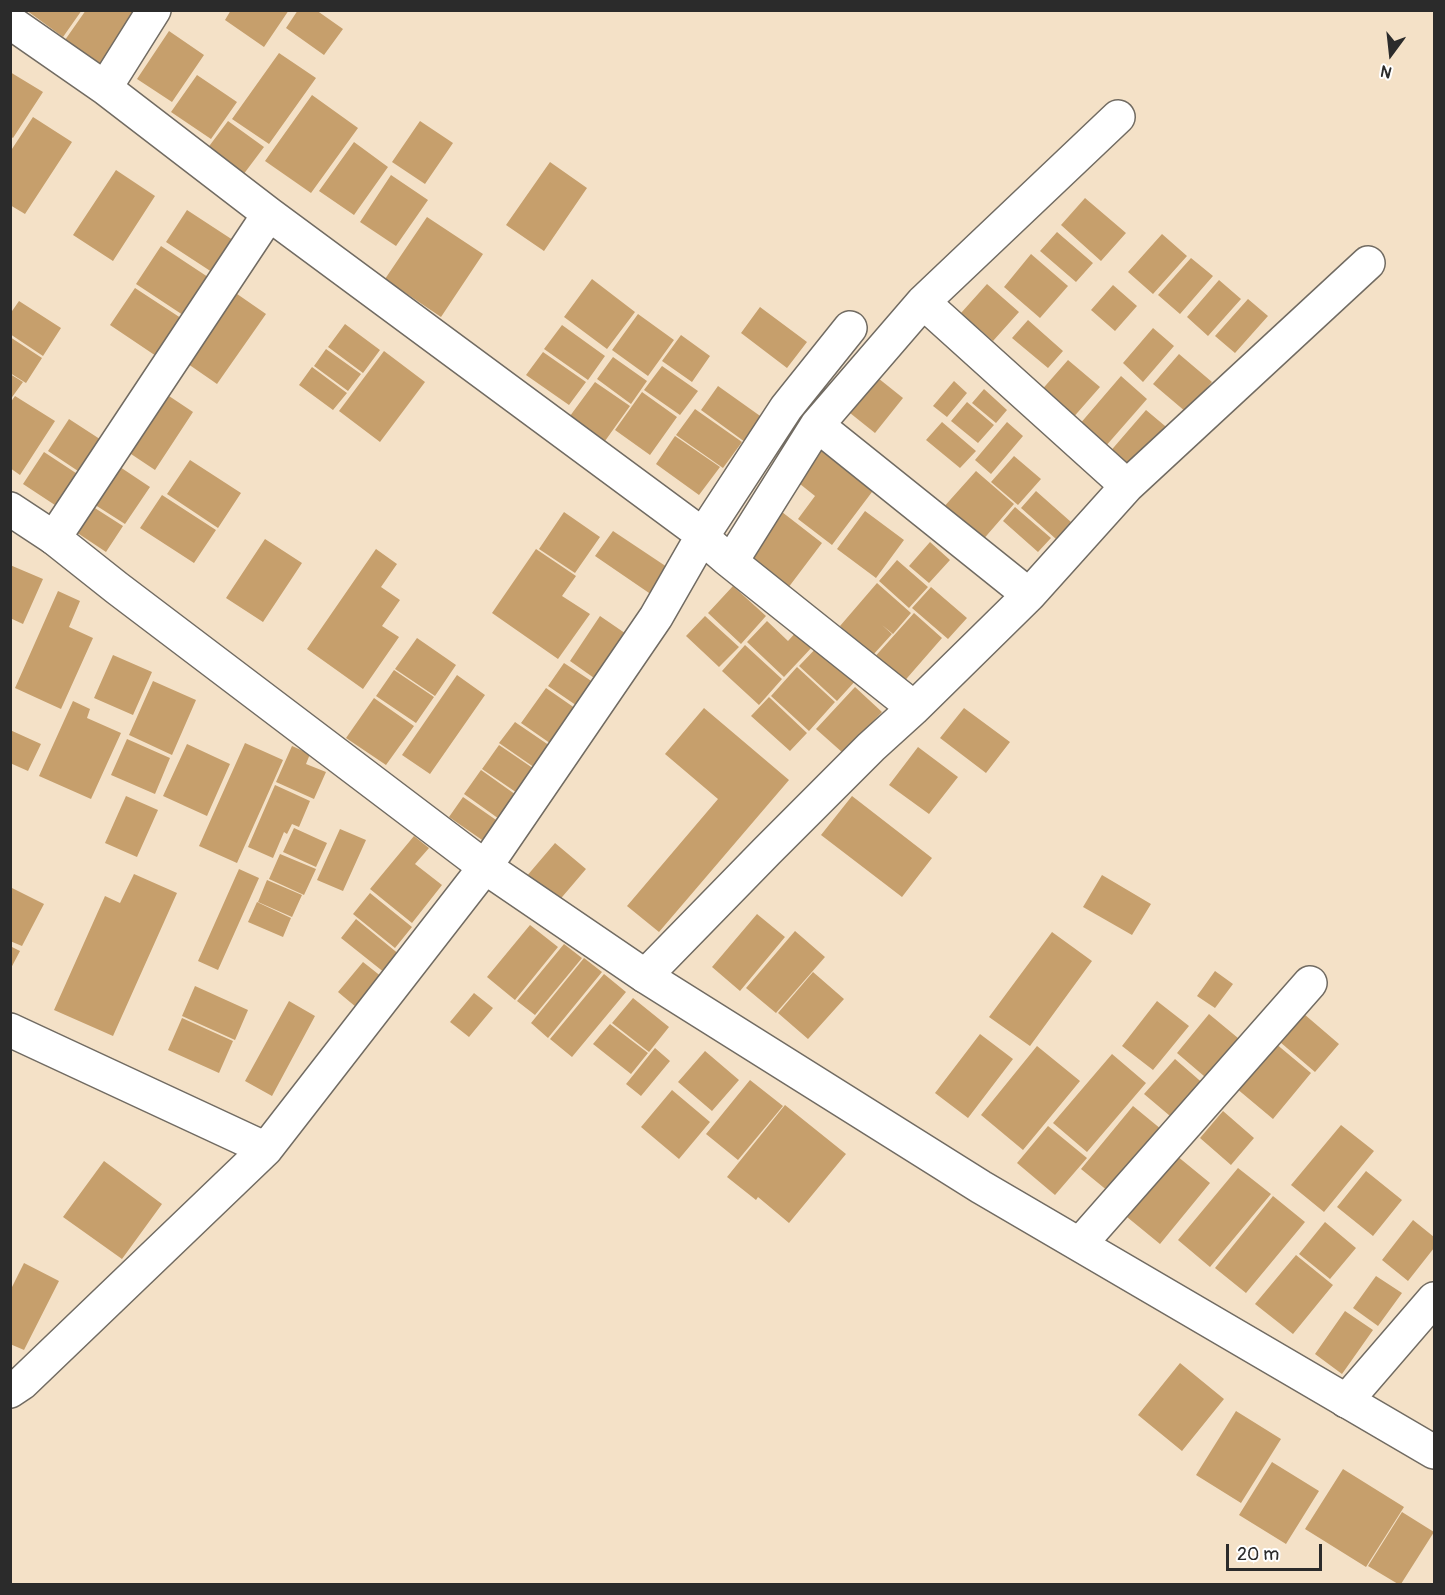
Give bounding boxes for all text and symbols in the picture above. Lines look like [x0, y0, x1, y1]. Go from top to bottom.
north arrow [1361, 24, 1421, 84]
text: N [1379, 60, 1394, 82]
scale bar [1229, 1532, 1325, 1570]
text: 20 m [1237, 1543, 1279, 1566]

